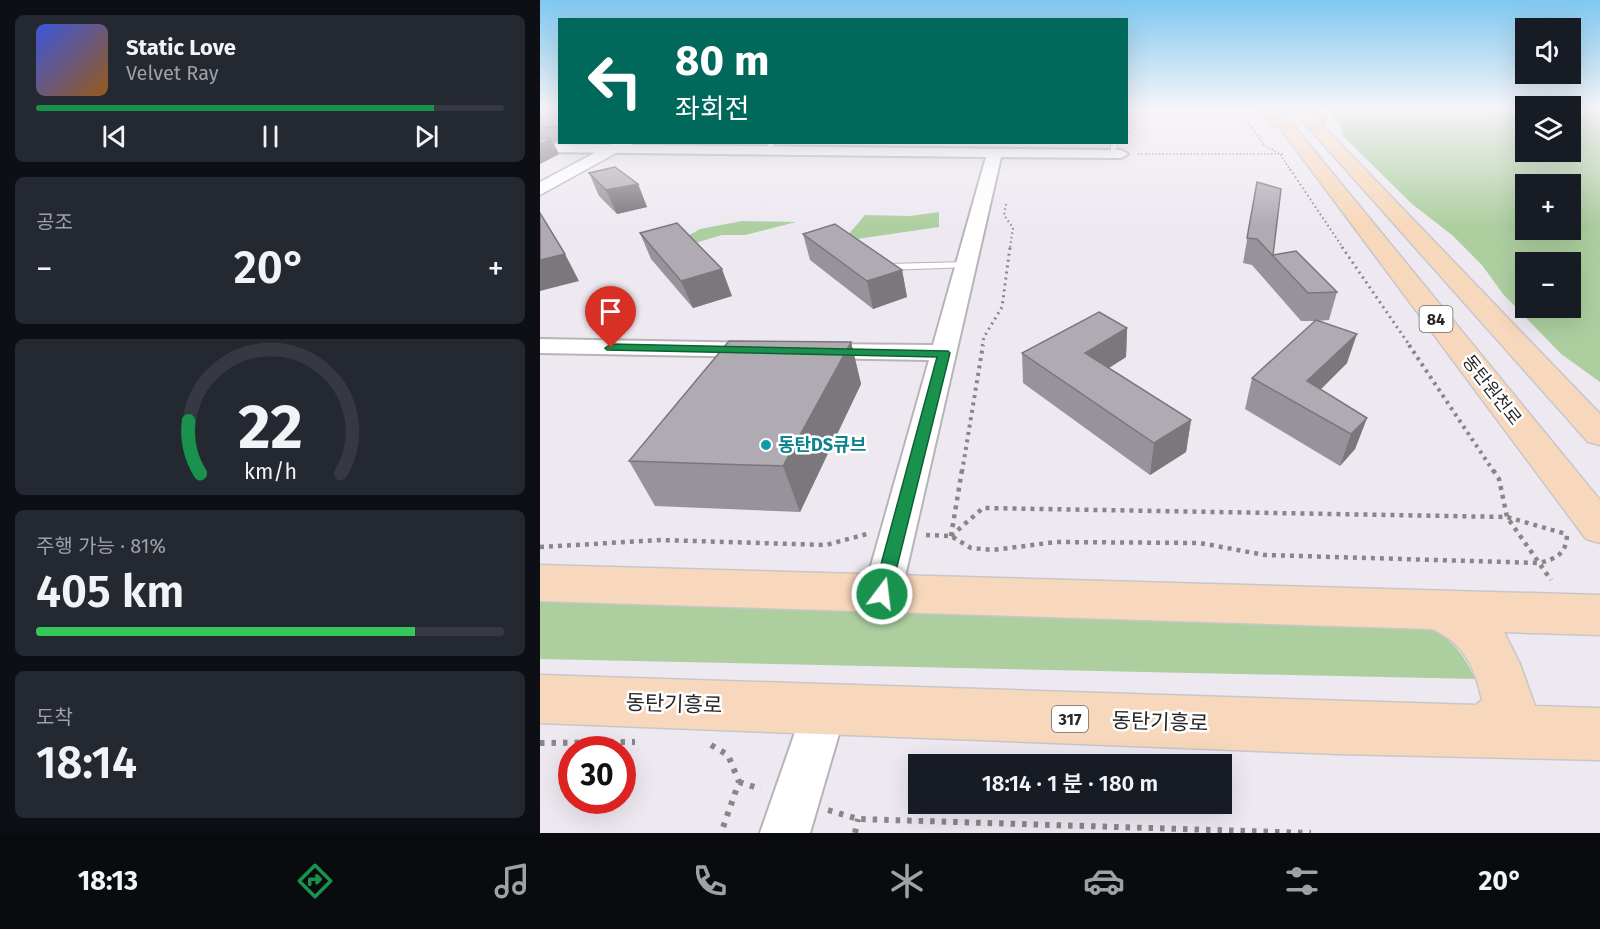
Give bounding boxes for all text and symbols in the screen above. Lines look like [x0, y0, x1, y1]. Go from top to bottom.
map controls [1515, 18, 1581, 318]
button: sound [1515, 18, 1581, 84]
text: Static Love [126, 34, 236, 61]
text: 80 m [675, 36, 769, 86]
icon: left [576, 42, 654, 120]
text: Velvet Ray [126, 61, 219, 85]
text: 좌회전 [675, 93, 750, 125]
button: layers [1515, 96, 1581, 162]
icon: previous [98, 120, 131, 153]
icon: pause [254, 120, 287, 153]
icon: next [410, 120, 443, 153]
button: + [1515, 174, 1581, 240]
text: 공조 [36, 210, 73, 234]
text: 20° [234, 241, 306, 295]
text: − [36, 249, 53, 289]
text: + [488, 249, 504, 289]
button: − [1515, 252, 1581, 318]
pin [585, 286, 636, 348]
icon: arrive [594, 295, 627, 328]
road number: 84 [1420, 306, 1452, 332]
street label: 동탄원천로 [1458, 351, 1526, 429]
text: 22 [238, 390, 302, 465]
place label: 동탄DS큐브 [778, 434, 866, 456]
marker: 동탄DS큐브 [759, 438, 773, 452]
text: km/h [243, 459, 297, 485]
text: 주행 가능 · 81% [36, 534, 166, 558]
position arrow [850, 562, 914, 626]
text: 405 km [36, 565, 184, 619]
street label: 동탄기흥로 [625, 689, 723, 719]
text: 도착 [36, 705, 73, 729]
road number: 317 [1052, 706, 1088, 732]
street label: 동탄기흥로 [1111, 707, 1209, 737]
text: 18:14 [36, 736, 137, 790]
speed limit sign: 30 [558, 736, 636, 814]
text: 18:14 · 1 분 · 180 m [982, 770, 1158, 797]
icon: directions [294, 860, 336, 902]
icon: music [491, 860, 533, 902]
icon: phone [689, 860, 731, 902]
icon: climate [886, 860, 928, 902]
icon: car [1083, 860, 1125, 902]
icon: filters [1281, 860, 1323, 902]
text: 18:13 [78, 865, 138, 897]
text: 20° [1478, 865, 1522, 897]

